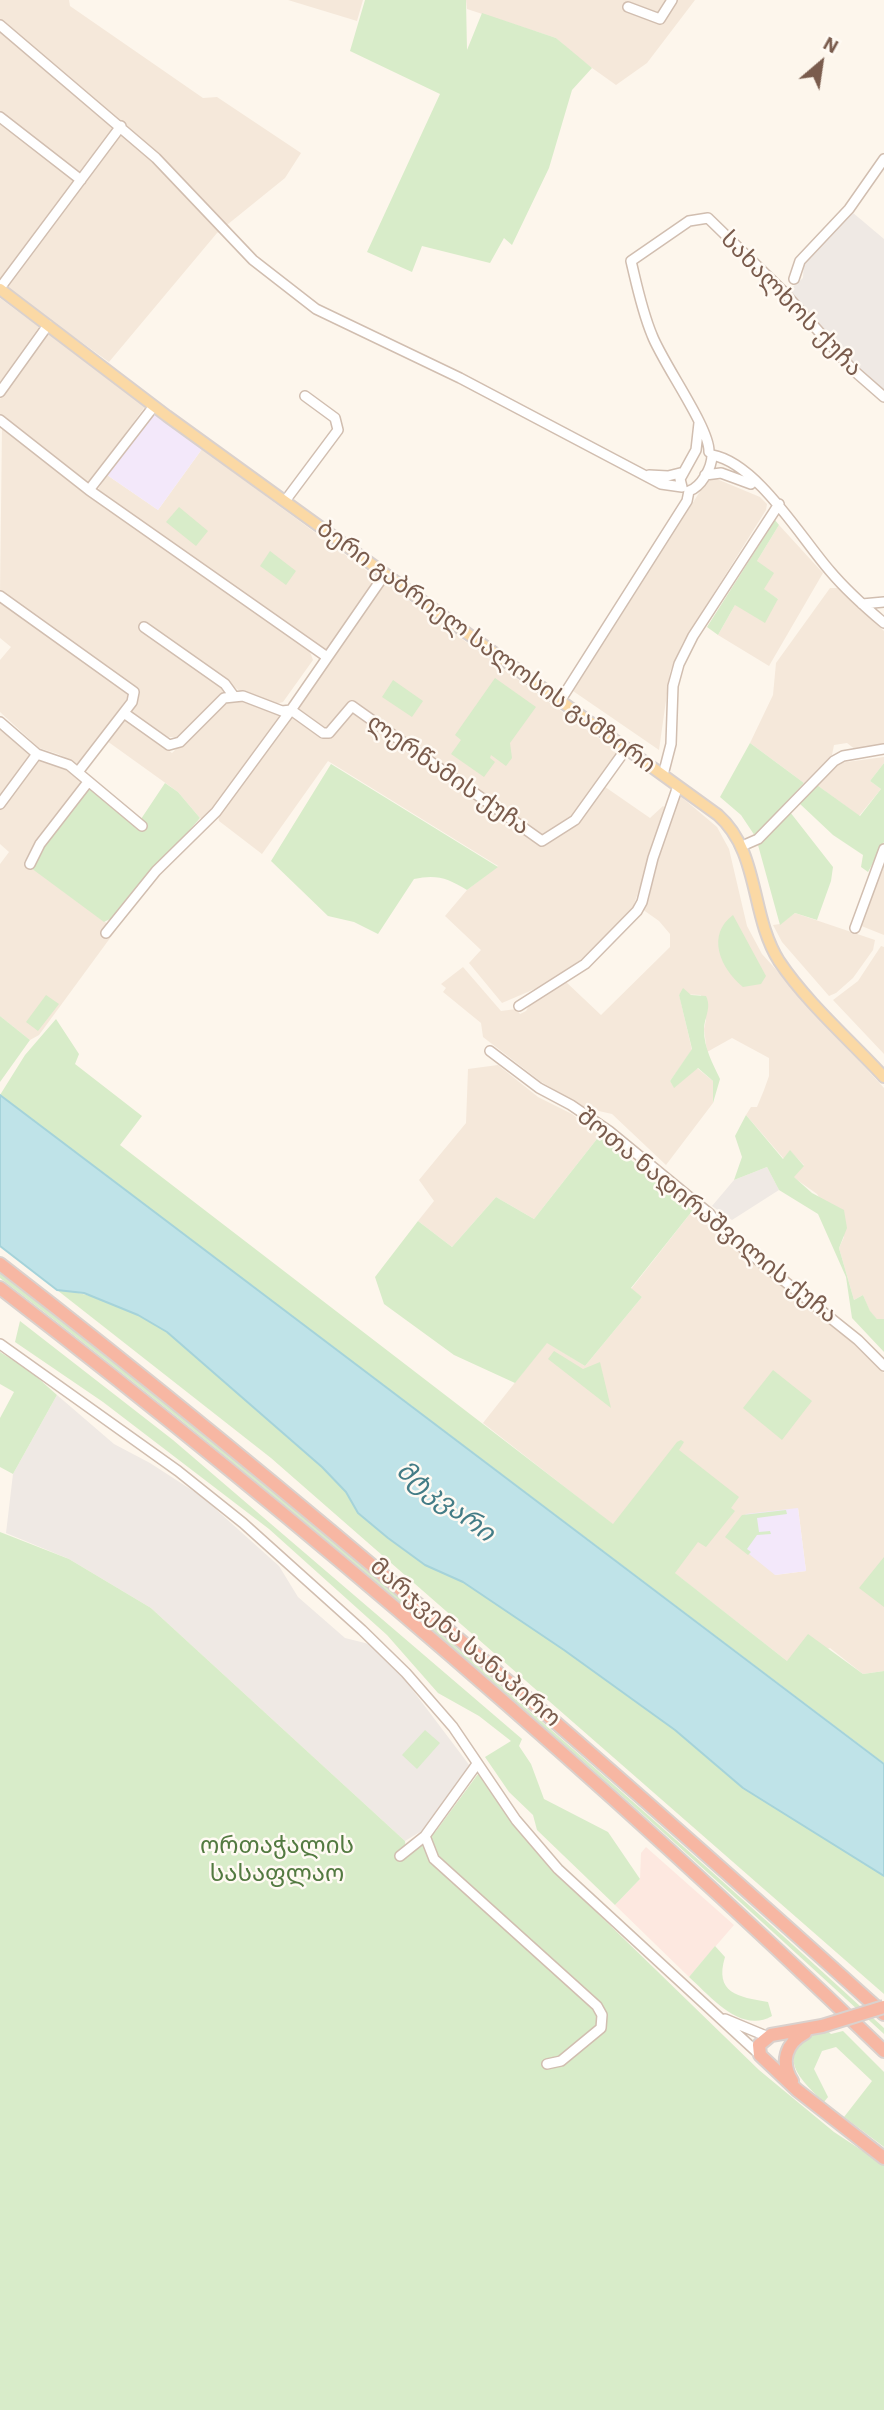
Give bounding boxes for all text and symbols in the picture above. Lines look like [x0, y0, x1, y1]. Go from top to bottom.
north arrow [786, 28, 856, 98]
text: N [819, 31, 843, 58]
street label: სახალხოს ქუჩა [714, 225, 868, 383]
street label: ბერი გაბრიელ სალოსის გამზირი [311, 514, 661, 780]
street label: ლერწამის ქუჩა [361, 708, 535, 842]
street label: შოთა ნადირაშვილის ქუჩა [571, 1102, 843, 1330]
water label: მტკვარი [390, 1455, 500, 1549]
street label: მარჯვენა სანაპირო [364, 1552, 566, 1734]
park label: ორთაჭალის სასაფლაო [200, 1832, 354, 1888]

